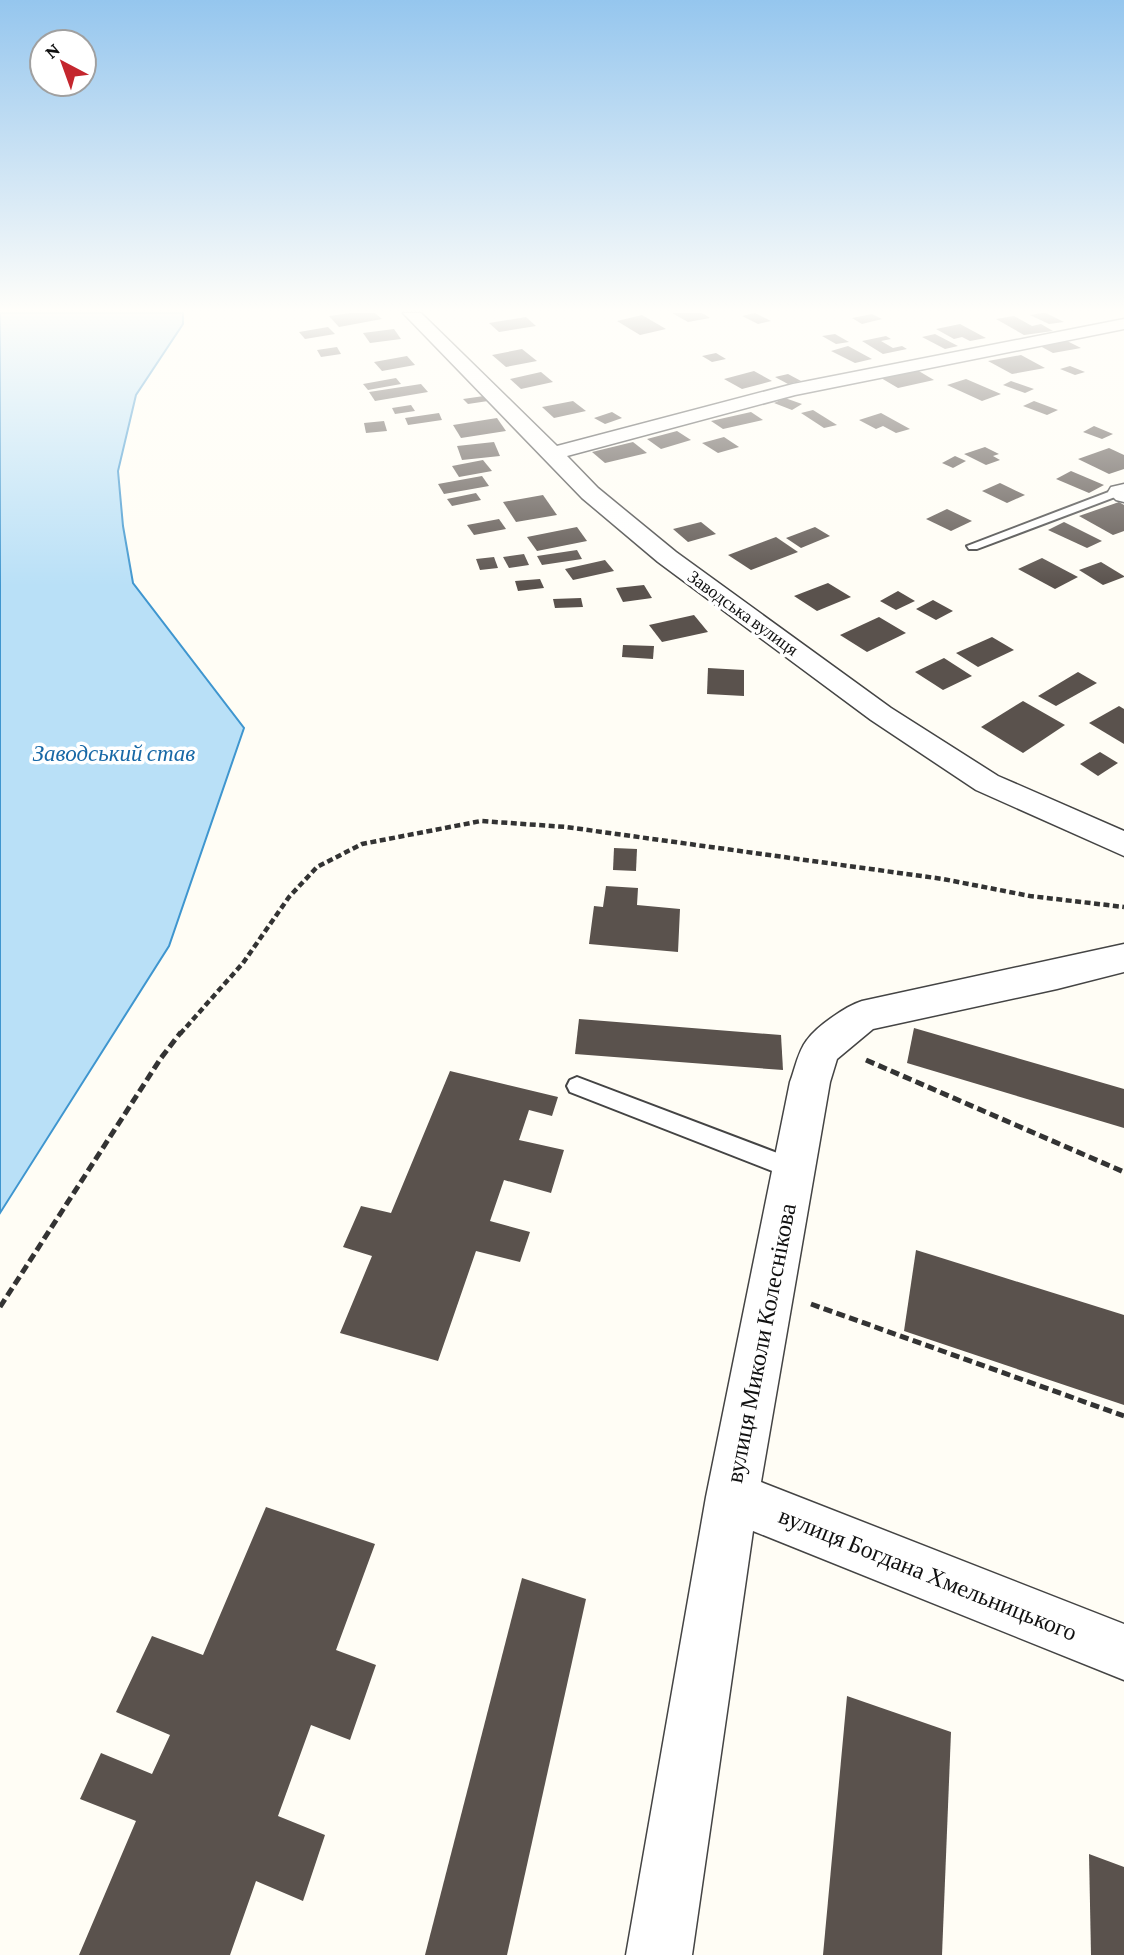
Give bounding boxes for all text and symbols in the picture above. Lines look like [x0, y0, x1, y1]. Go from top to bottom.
north arrow [28, 28, 98, 98]
text: N [40, 38, 64, 63]
street label: Заводська вулиця [684, 566, 802, 660]
water label: Заводський став [33, 740, 195, 766]
street label: вулиця Миколи Колеснікова [720, 1200, 801, 1485]
street label: вулиця Богдана Хмельницького [775, 1501, 1081, 1646]

